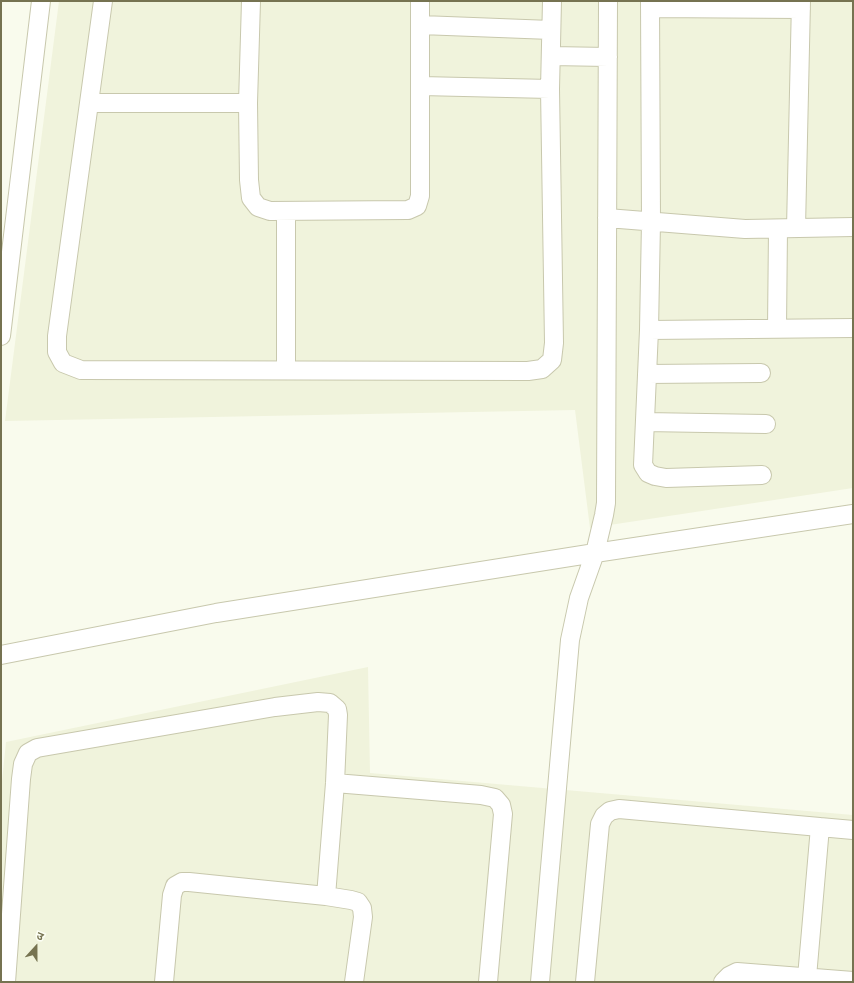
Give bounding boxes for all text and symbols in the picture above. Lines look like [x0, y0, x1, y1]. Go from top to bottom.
north arrow [16, 927, 56, 967]
text: उ [35, 928, 46, 943]

